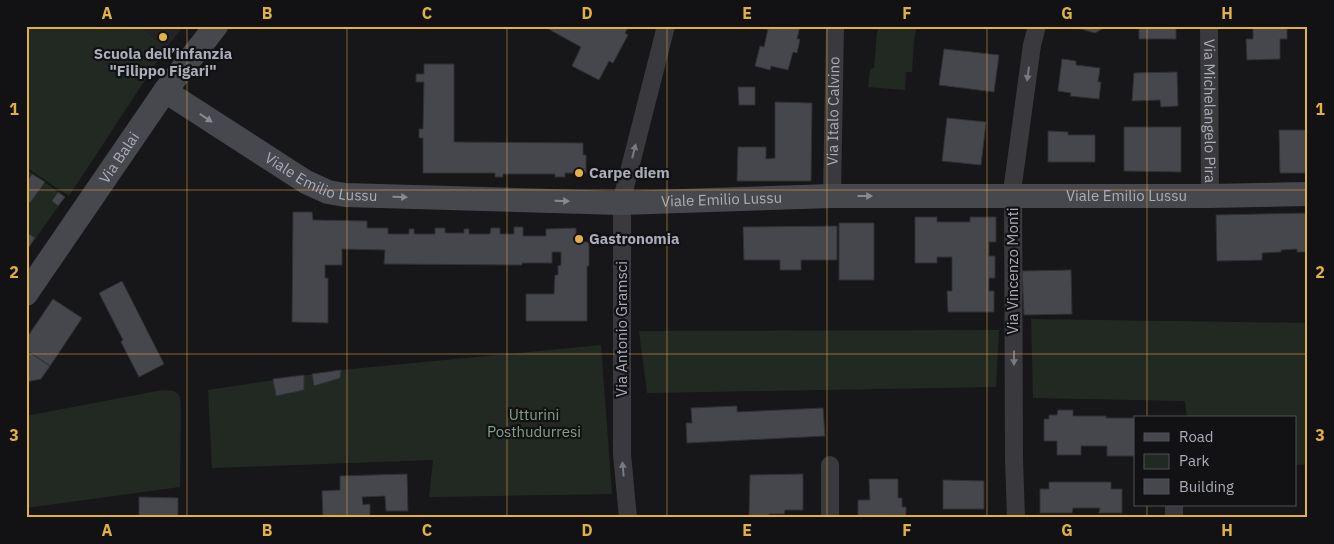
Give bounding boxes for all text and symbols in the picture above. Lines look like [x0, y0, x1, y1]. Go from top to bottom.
text: A [102, 3, 113, 23]
text: B [262, 3, 273, 23]
text: C [422, 3, 432, 23]
text: D [581, 3, 593, 23]
text: E [742, 3, 752, 23]
text: F [902, 3, 912, 23]
text: G [1061, 3, 1073, 23]
text: H [1221, 3, 1233, 23]
marker: Scuola dell’infanzia "Filippo Figari" [157, 31, 169, 43]
street label: Via Michelangelo Pira [1200, 39, 1220, 183]
place label: Scuola dell’infanzia "Filippo Figari" [94, 44, 233, 80]
street label: Via Italo Calvino [823, 56, 843, 166]
one-way arrow [1024, 66, 1032, 82]
text: 1 [9, 99, 19, 119]
text: 1 [1315, 99, 1325, 119]
one-way arrow [199, 113, 213, 122]
street label: Via Balai [95, 128, 143, 187]
one-way arrow [630, 144, 638, 159]
street label: Viale Emilio Lussu [261, 148, 378, 205]
place label: Carpe diem [589, 163, 670, 182]
marker: Carpe diem [573, 167, 585, 179]
street label: Viale Emilio Lussu [1066, 186, 1187, 205]
street label: Viale Emilio Lussu [661, 188, 782, 211]
one-way arrow [857, 192, 873, 200]
one-way arrow [392, 193, 408, 201]
one-way arrow [554, 198, 570, 206]
street label: Via Vincenzo Monti [1003, 208, 1022, 334]
place label: Gastronomia [589, 229, 680, 248]
marker: Gastronomia [573, 233, 585, 245]
street label: Via Antonio Gramsci [612, 261, 631, 397]
text: 2 [9, 262, 19, 282]
text: 2 [1315, 262, 1325, 282]
one-way arrow [1010, 350, 1018, 366]
park label: Utturini Posthudurresi [487, 405, 581, 441]
legend [1134, 416, 1296, 506]
text: 3 [9, 425, 19, 445]
text: 3 [1315, 425, 1325, 445]
text: Road [1179, 427, 1214, 446]
text: Park [1179, 451, 1209, 470]
one-way arrow [619, 461, 627, 477]
text: Building [1179, 477, 1234, 496]
text: A [102, 520, 113, 540]
text: B [262, 520, 273, 540]
text: C [422, 520, 432, 540]
text: D [581, 520, 593, 540]
text: E [742, 520, 752, 540]
text: F [902, 520, 912, 540]
text: G [1061, 520, 1073, 540]
text: H [1221, 520, 1233, 540]

